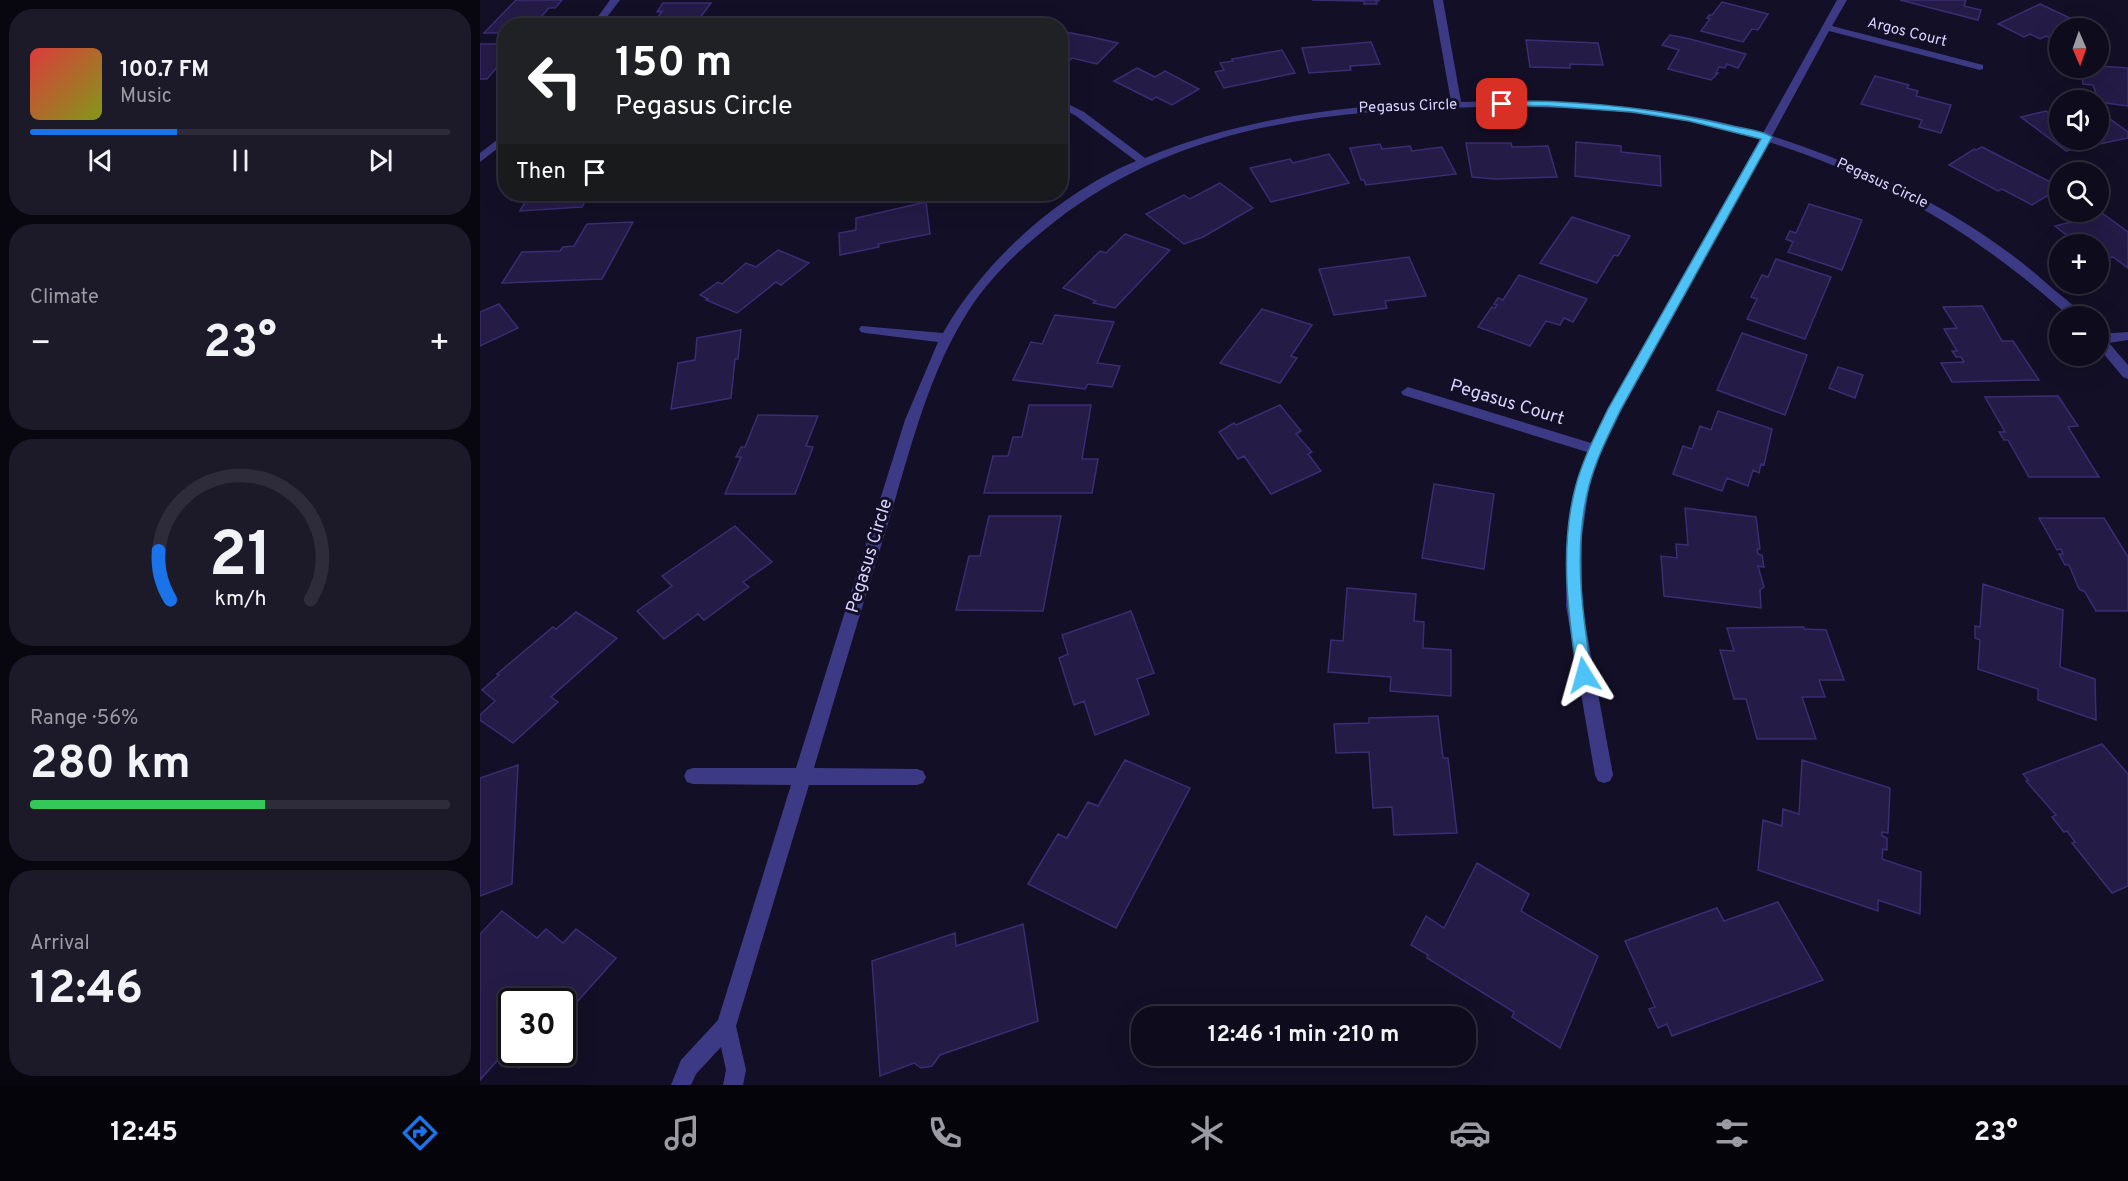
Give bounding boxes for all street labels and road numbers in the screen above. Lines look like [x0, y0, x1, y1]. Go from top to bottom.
street label: Argos Court [1865, 14, 1949, 52]
street label: Pegasus Circle [1358, 96, 1458, 118]
street label: Pegasus Circle [1833, 155, 1931, 213]
street label: Pegasus Court [1447, 375, 1567, 431]
street label: Pegasus Circle [842, 496, 898, 616]

